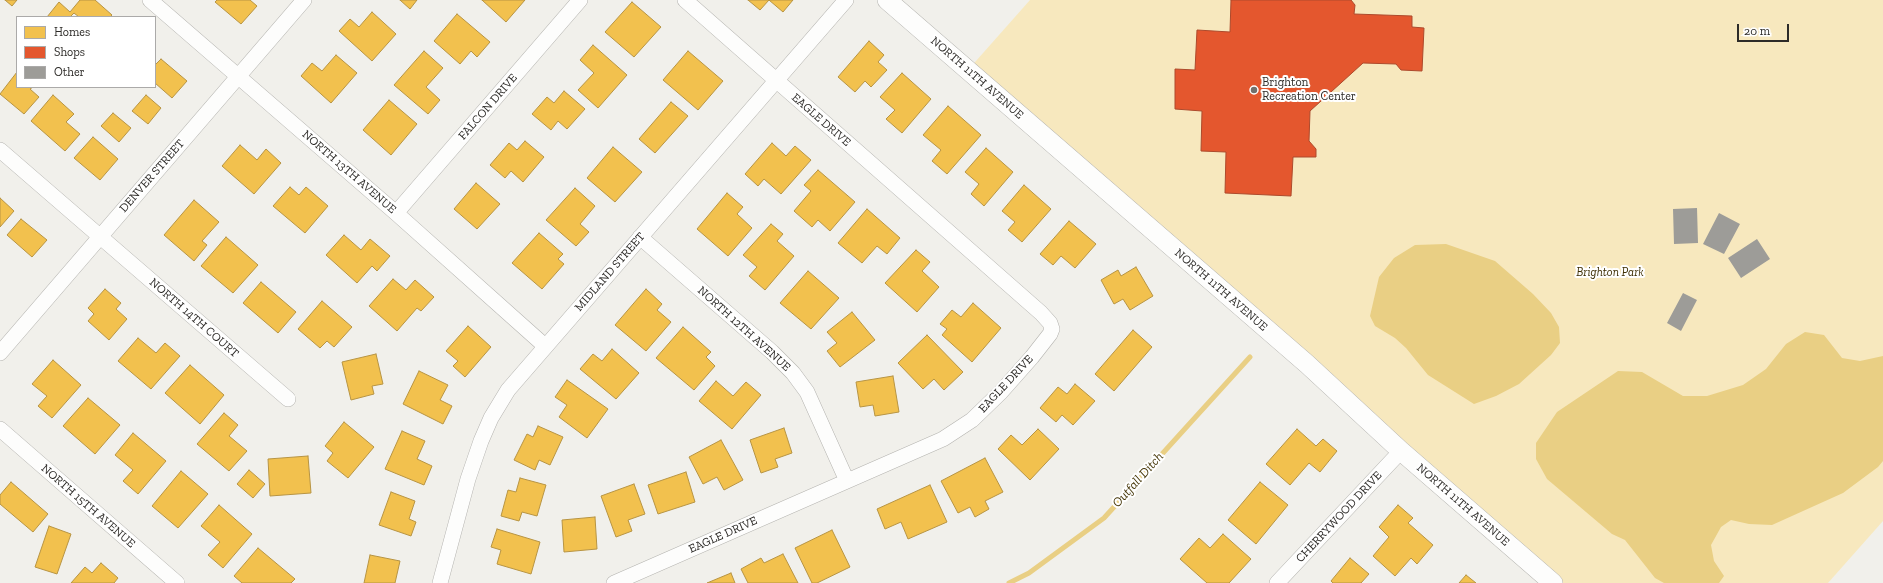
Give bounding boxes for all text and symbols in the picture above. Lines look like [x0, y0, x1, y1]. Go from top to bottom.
legend [16, 16, 156, 88]
scale bar [1739, 16, 1791, 42]
text: 20 m [1744, 24, 1770, 38]
text: Homes [54, 25, 90, 39]
street label: NORTH 11TH AVENUE [928, 34, 1026, 122]
text: Shops [54, 45, 85, 59]
text: Other [54, 65, 85, 79]
street label: FALCON DRIVE [455, 71, 521, 143]
place label: Brighton Recreation Center [1262, 76, 1356, 104]
marker: Brighton Recreation Center [1249, 85, 1259, 95]
street label: EAGLE DRIVE [789, 90, 853, 150]
street label: NORTH 13TH AVENUE [299, 127, 399, 217]
street label: DENVER STREET [116, 137, 188, 215]
street label: MIDLAND STREET [572, 230, 648, 314]
street label: NORTH 11TH AVENUE [1172, 246, 1270, 334]
park label: Brighton Park [1576, 266, 1644, 280]
street label: NORTH 14TH COURT [146, 275, 242, 361]
street label: NORTH 12TH AVENUE [695, 283, 793, 375]
street label: EAGLE DRIVE [976, 352, 1036, 416]
water label: Outfall Ditch [1109, 449, 1167, 511]
street label: NORTH 15TH AVENUE [38, 461, 138, 551]
street label: NORTH 11TH AVENUE [1414, 461, 1512, 549]
street label: CHERRYWOOD DRIVE [1293, 468, 1385, 566]
street label: EAGLE DRIVE [686, 513, 760, 557]

